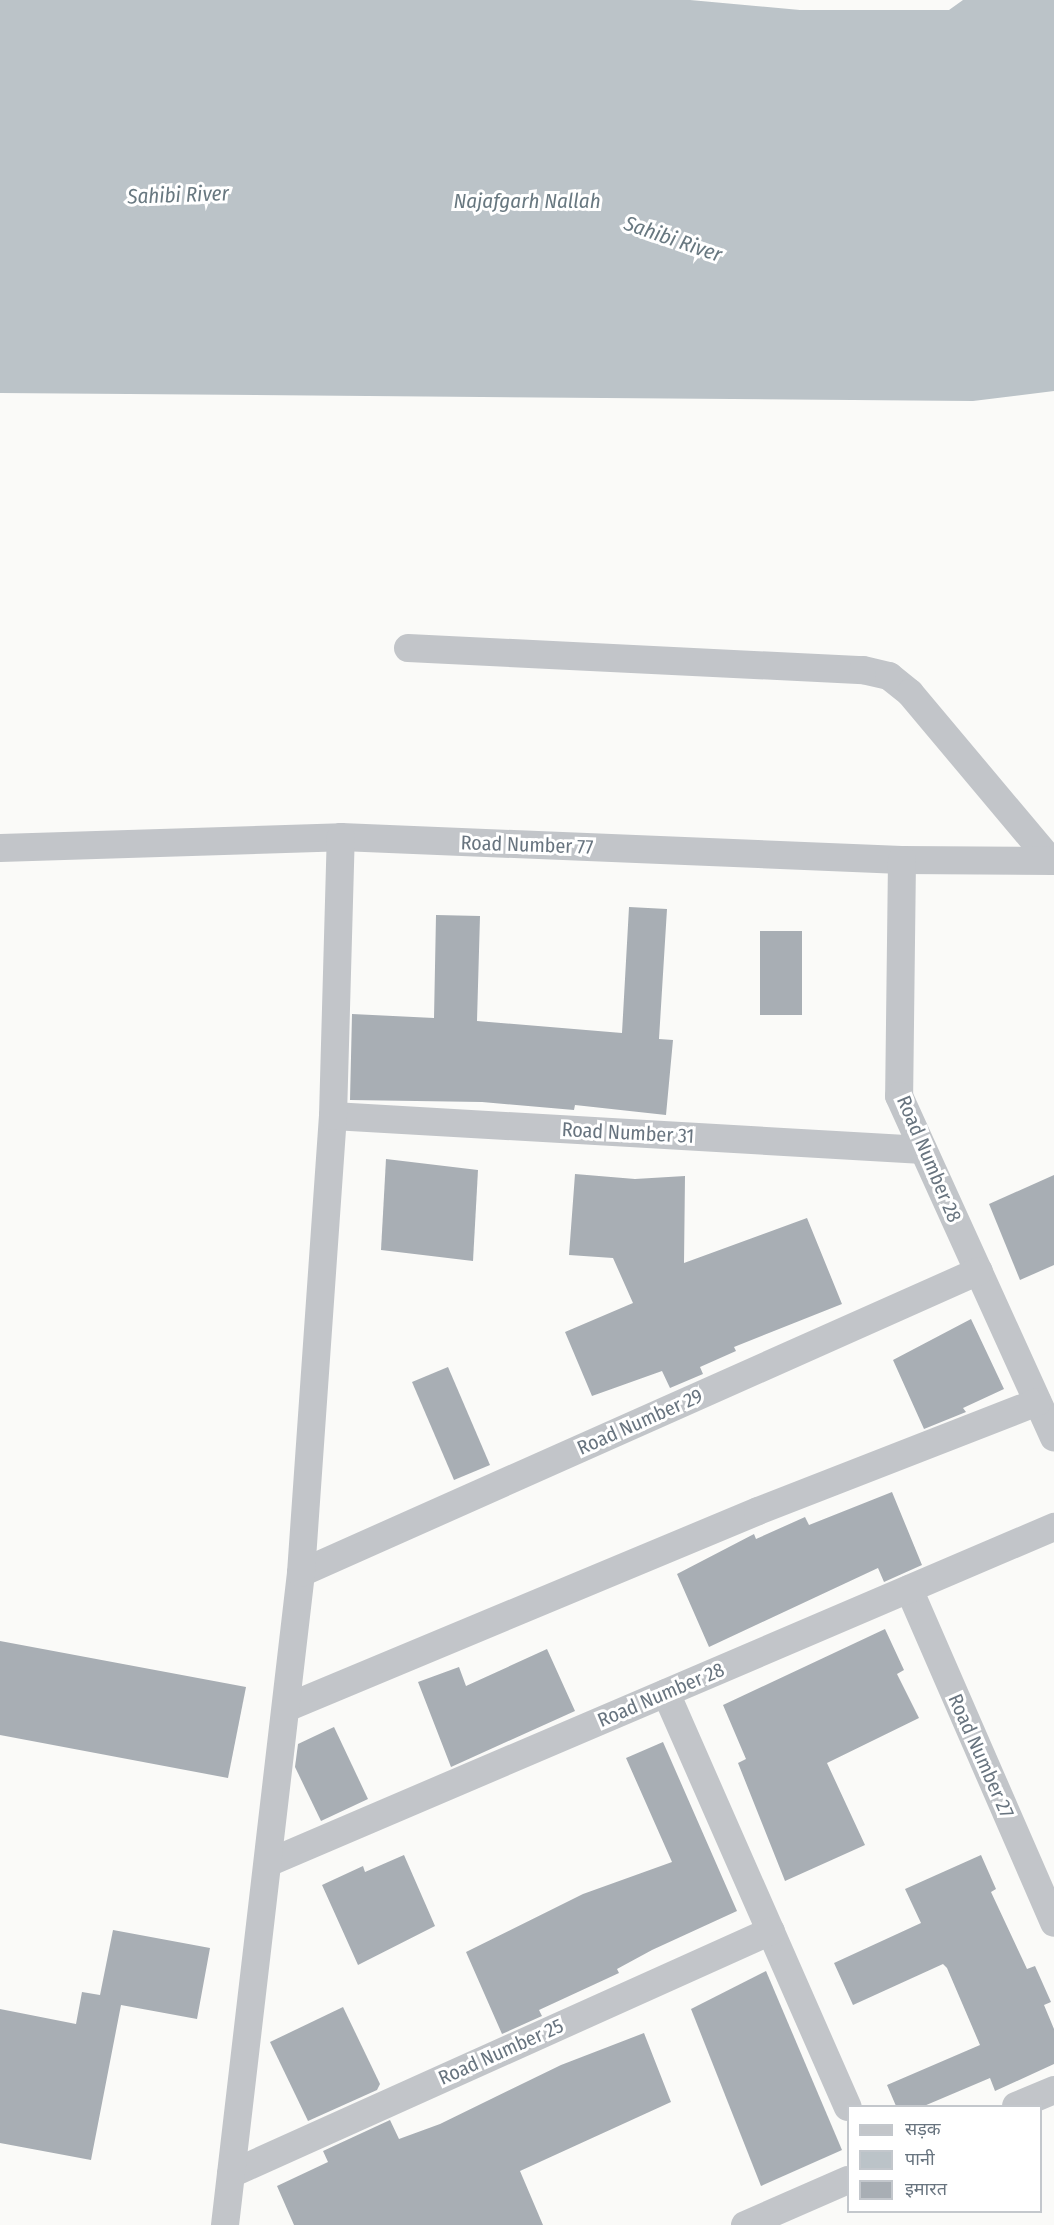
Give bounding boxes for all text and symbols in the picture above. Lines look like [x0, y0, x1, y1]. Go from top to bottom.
water label: Sahibi River [127, 181, 229, 209]
water label: Najafgarh Nallah [453, 188, 601, 214]
water label: Sahibi River [621, 211, 725, 267]
street label: Road Number 77 [460, 831, 594, 859]
street label: Road Number 28 [892, 1092, 966, 1226]
street label: Road Number 31 [561, 1118, 695, 1148]
street label: Road Number 29 [574, 1384, 706, 1460]
street label: Road Number 28 [594, 1658, 728, 1732]
street label: Road Number 27 [943, 1690, 1019, 1822]
street label: Road Number 25 [435, 2014, 567, 2090]
legend [847, 2105, 1042, 2213]
text: सड़क [905, 2118, 941, 2140]
text: पानी [905, 2148, 935, 2170]
text: इमारत [905, 2178, 947, 2200]

